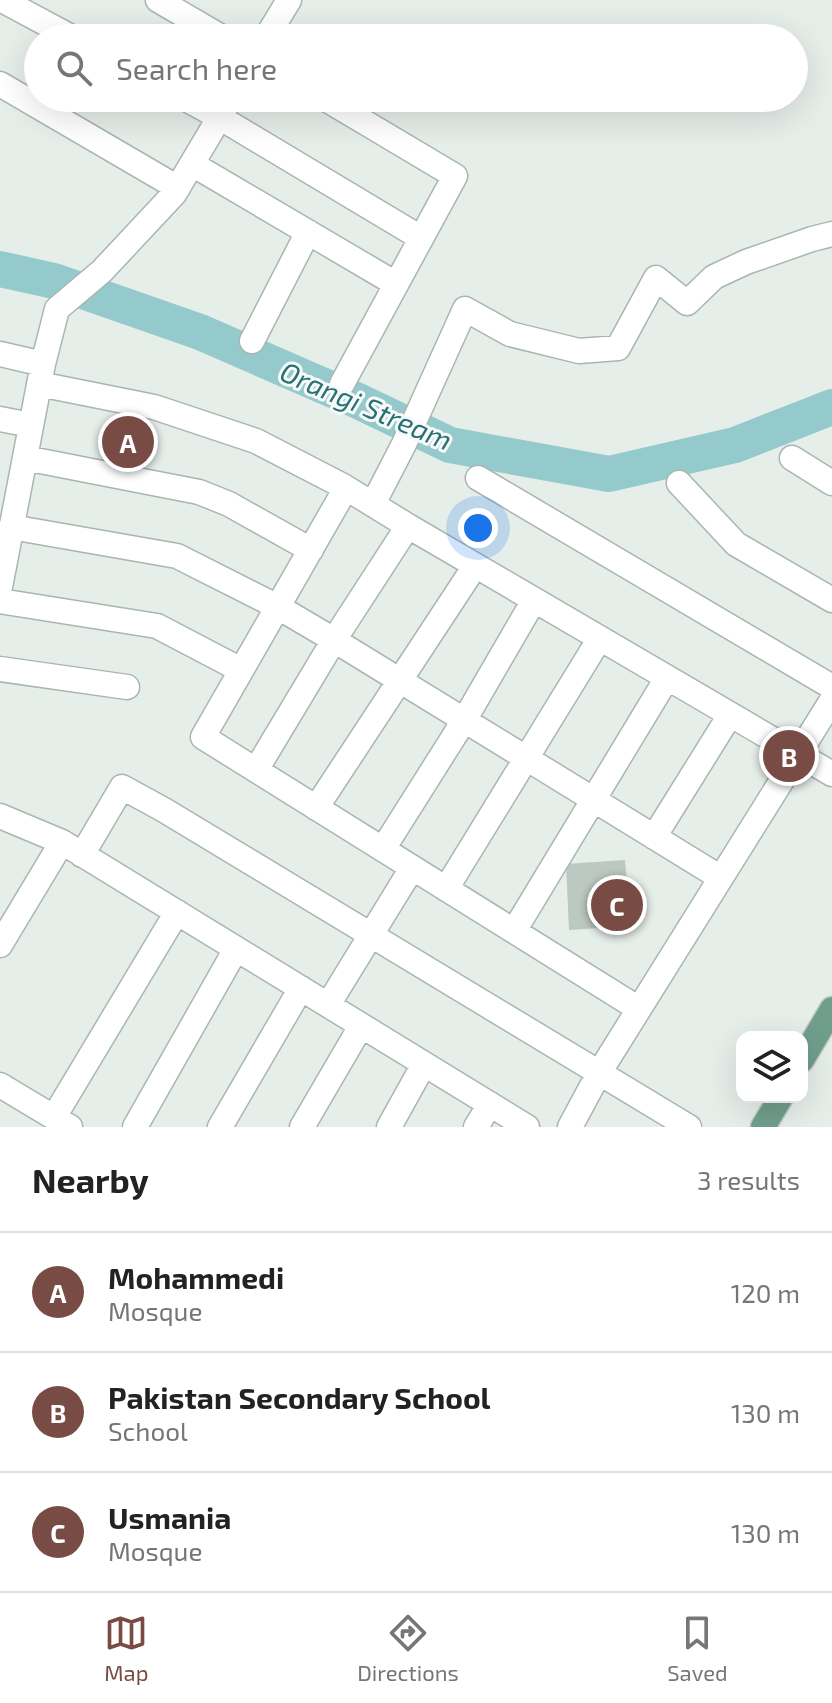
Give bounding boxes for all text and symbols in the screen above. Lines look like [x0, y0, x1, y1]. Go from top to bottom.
search box [24, 24, 808, 112]
icon: search [52, 46, 96, 90]
text: Search here [116, 50, 277, 86]
water label: Orangi Stream [275, 354, 457, 457]
pin: A [102, 412, 154, 472]
your location [458, 508, 498, 548]
pin: B [763, 726, 815, 786]
pin: C [591, 875, 643, 935]
map controls [736, 1031, 808, 1103]
button: layers [736, 1031, 808, 1103]
text: Nearby [32, 1159, 149, 1200]
text: 3 results [697, 1164, 800, 1195]
text: Mohammedi [108, 1259, 284, 1295]
text: A [50, 1277, 66, 1308]
text: 120 m [731, 1277, 800, 1308]
text: Mosque [108, 1295, 202, 1326]
text: Pakistan Secondary School [108, 1379, 490, 1415]
text: B [50, 1397, 66, 1428]
text: 130 m [731, 1397, 800, 1428]
text: School [108, 1415, 188, 1446]
text: Usmania [108, 1499, 231, 1535]
text: C [50, 1517, 66, 1548]
text: 130 m [731, 1517, 800, 1548]
text: Mosque [108, 1535, 202, 1566]
tab: Map [104, 1611, 148, 1685]
tab: Directions [357, 1611, 459, 1685]
tab: Saved [667, 1611, 728, 1685]

